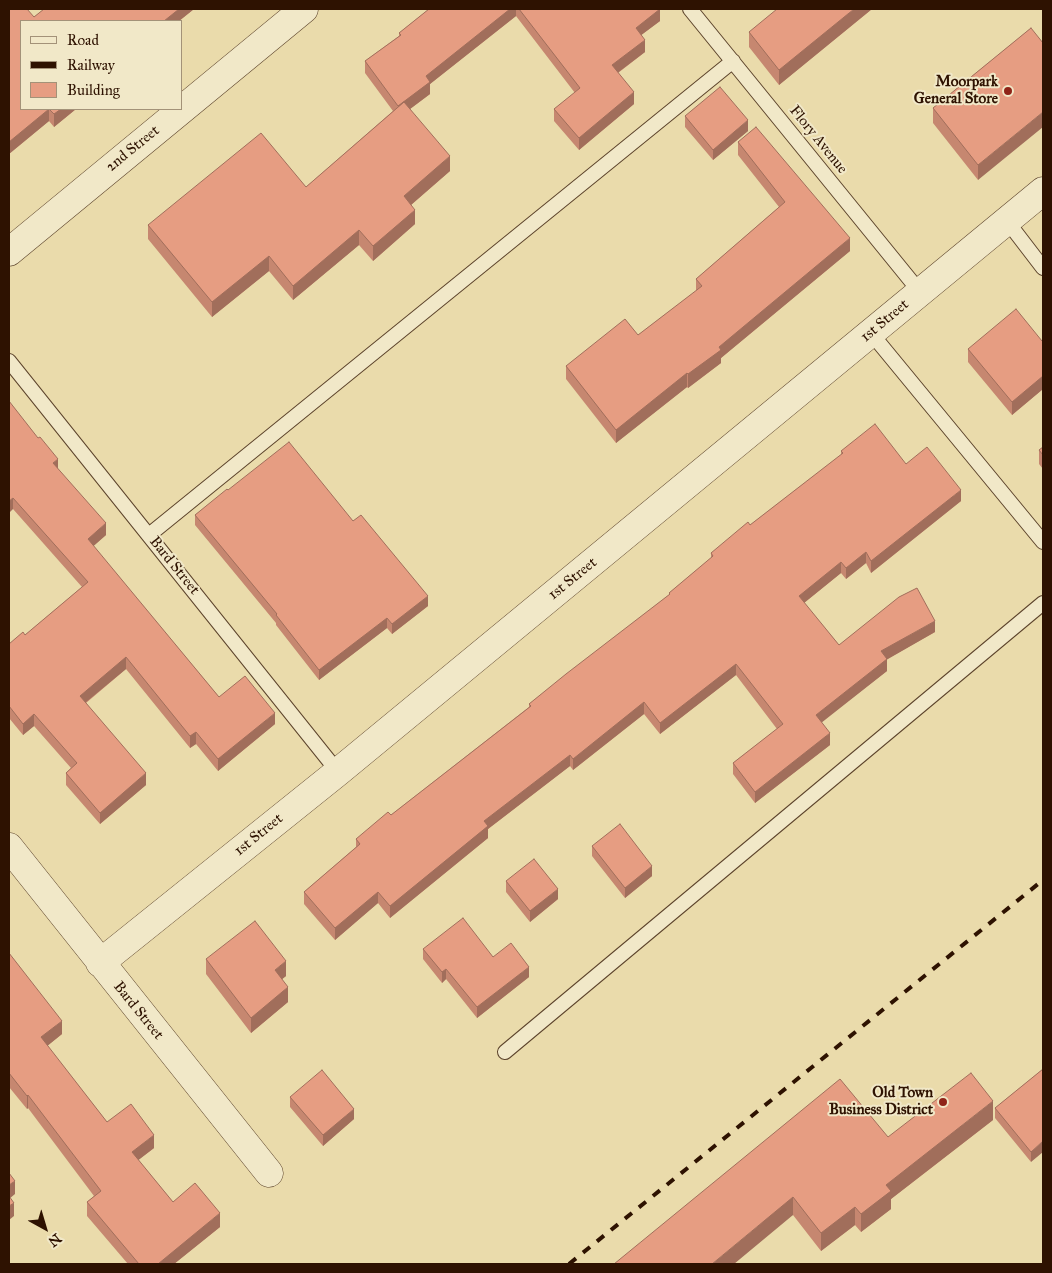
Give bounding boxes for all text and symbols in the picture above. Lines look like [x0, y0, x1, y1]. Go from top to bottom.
legend [20, 20, 182, 110]
text: Road [67, 31, 99, 49]
text: Railway [67, 56, 115, 74]
place label: Moorpark General Store [914, 73, 998, 108]
text: Building [67, 81, 120, 99]
marker: Moorpark General Store [1002, 85, 1014, 97]
street label: Flory Avenue [785, 102, 851, 178]
street label: 2nd Street [103, 122, 163, 176]
street label: 1st Street [857, 296, 913, 346]
street label: Bard Street [145, 533, 203, 599]
street label: 1st Street [545, 554, 601, 604]
street label: 1st Street [231, 810, 287, 860]
street label: Bard Street [109, 978, 167, 1044]
place label: Old Town Business District [829, 1084, 933, 1119]
marker: Old Town Business District [937, 1096, 949, 1108]
north arrow [20, 1203, 70, 1253]
text: N [45, 1230, 65, 1250]

